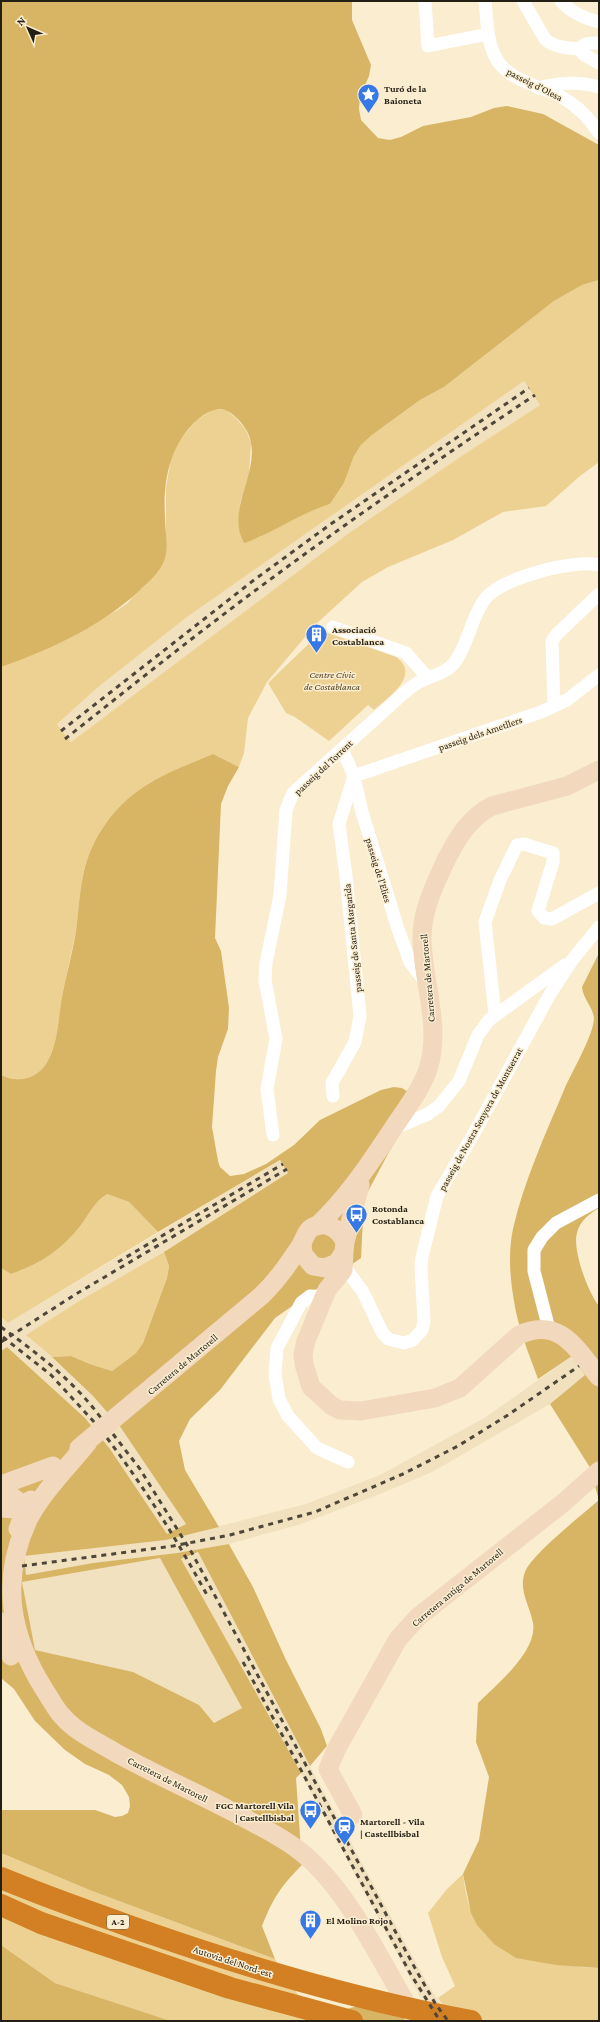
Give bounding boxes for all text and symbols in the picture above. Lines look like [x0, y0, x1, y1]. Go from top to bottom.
north arrow [8, 8, 48, 48]
text: N [14, 14, 28, 28]
street label: passeig d'Olesa [505, 66, 565, 103]
place icon: Turó de la Baioneta [355, 81, 381, 114]
place label: Turó de la Baioneta [384, 83, 426, 106]
building icon: Associació Costablanca [303, 622, 329, 655]
place label: Associació Costablanca [331, 624, 384, 647]
park label: Centre Cívic de Costablanca [304, 669, 360, 692]
street label: passeig dels Ametllers [437, 714, 524, 753]
street label: passeig del Torrent [292, 737, 355, 797]
street label: passeig de l'Elies [363, 837, 394, 904]
street label: passeig de Santa Margarida [341, 883, 364, 993]
street label: Carretera de Martorell [418, 933, 437, 1023]
street label: passeig de Nostra Senyora de Montserrat [436, 1045, 525, 1193]
bus stop icon: Rotonda Costablanca [344, 1201, 370, 1234]
place label: Rotonda Costablanca [372, 1203, 424, 1226]
street label: Carretera de Martorell [145, 1331, 220, 1397]
street label: Carretera antiga de Martorell [409, 1546, 505, 1629]
street label: Carretera de Martorell [126, 1754, 210, 1805]
bus stop icon: FGC Martorell Vila | Castellbisbal [297, 1798, 323, 1831]
place label: FGC Martorell Vila | Castellbisbal [216, 1800, 294, 1823]
station icon: Martorell - Vila | Castellbisbal [332, 1814, 358, 1847]
place label: Martorell - Vila | Castellbisbal [360, 1816, 425, 1839]
building icon: El Molino Rojo [298, 1907, 324, 1940]
road number: A-2 [107, 1915, 129, 1929]
place label: El Molino Rojo [326, 1915, 388, 1927]
street label: Autovia del Nord-est [192, 1944, 274, 1980]

